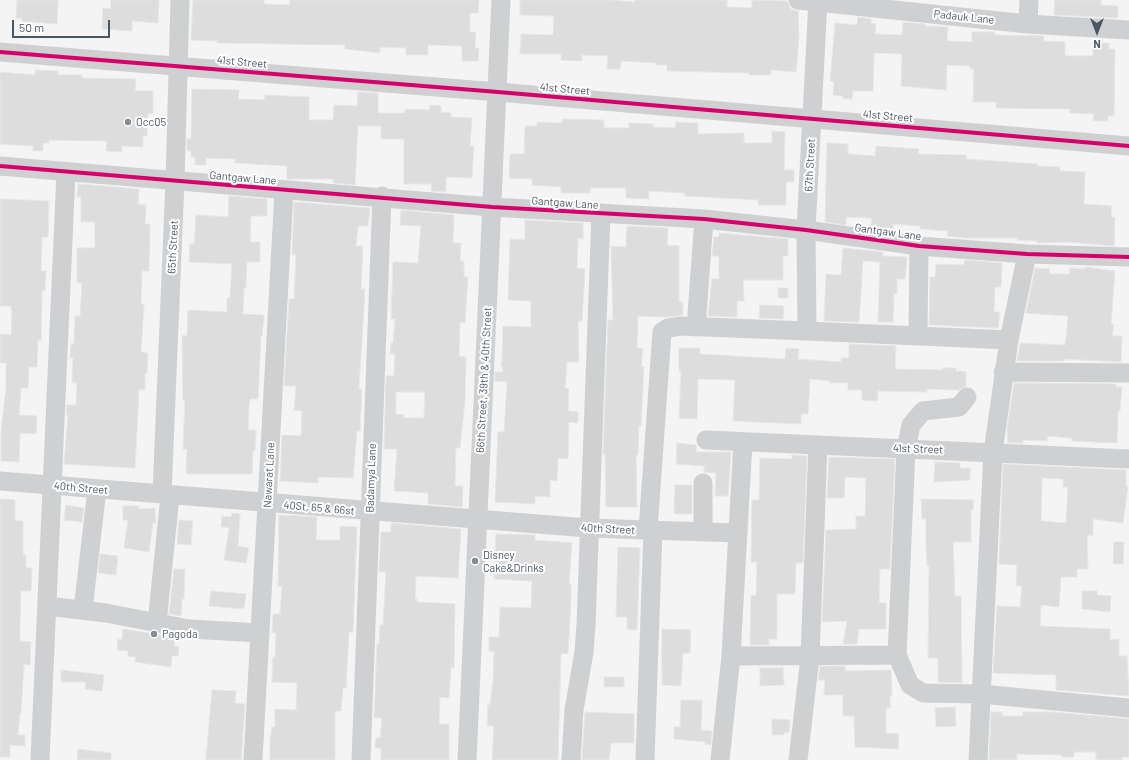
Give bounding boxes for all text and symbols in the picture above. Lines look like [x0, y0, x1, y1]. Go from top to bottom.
street label: Padauk Lane [933, 7, 995, 27]
scale bar [14, 12, 112, 38]
north arrow [1077, 12, 1117, 52]
text: 50 m [19, 20, 44, 34]
text: N [1093, 38, 1101, 51]
street label: 41st Street [216, 53, 268, 71]
street label: 41st Street [539, 80, 591, 98]
street label: 41st Street [862, 107, 914, 125]
place label: Occ05 [136, 115, 166, 129]
marker: Occ05 [123, 117, 133, 127]
street label: 67th Street [802, 138, 818, 192]
street label: Gantgaw Lane [209, 168, 277, 188]
street label: Gantgaw Lane [531, 194, 599, 212]
street label: 65th Street [165, 220, 181, 274]
street label: Gantgaw Lane [854, 221, 922, 243]
street label: 66th Street, 39th & 40th Street [474, 307, 494, 453]
street label: Nawarat Lane [261, 442, 277, 508]
street label: 41st Street [893, 442, 943, 456]
street label: Badamya Lane [363, 443, 379, 513]
street label: 40th Street [53, 479, 109, 497]
street label: 40St, 65 & 66st [283, 498, 355, 518]
street label: 40th Street [580, 521, 636, 537]
place label: Disney Cake&Drinks [483, 548, 544, 574]
marker: Disney Cake&Drinks [470, 556, 480, 566]
place label: Pagoda [162, 627, 198, 641]
marker: Pagoda [149, 629, 159, 639]

